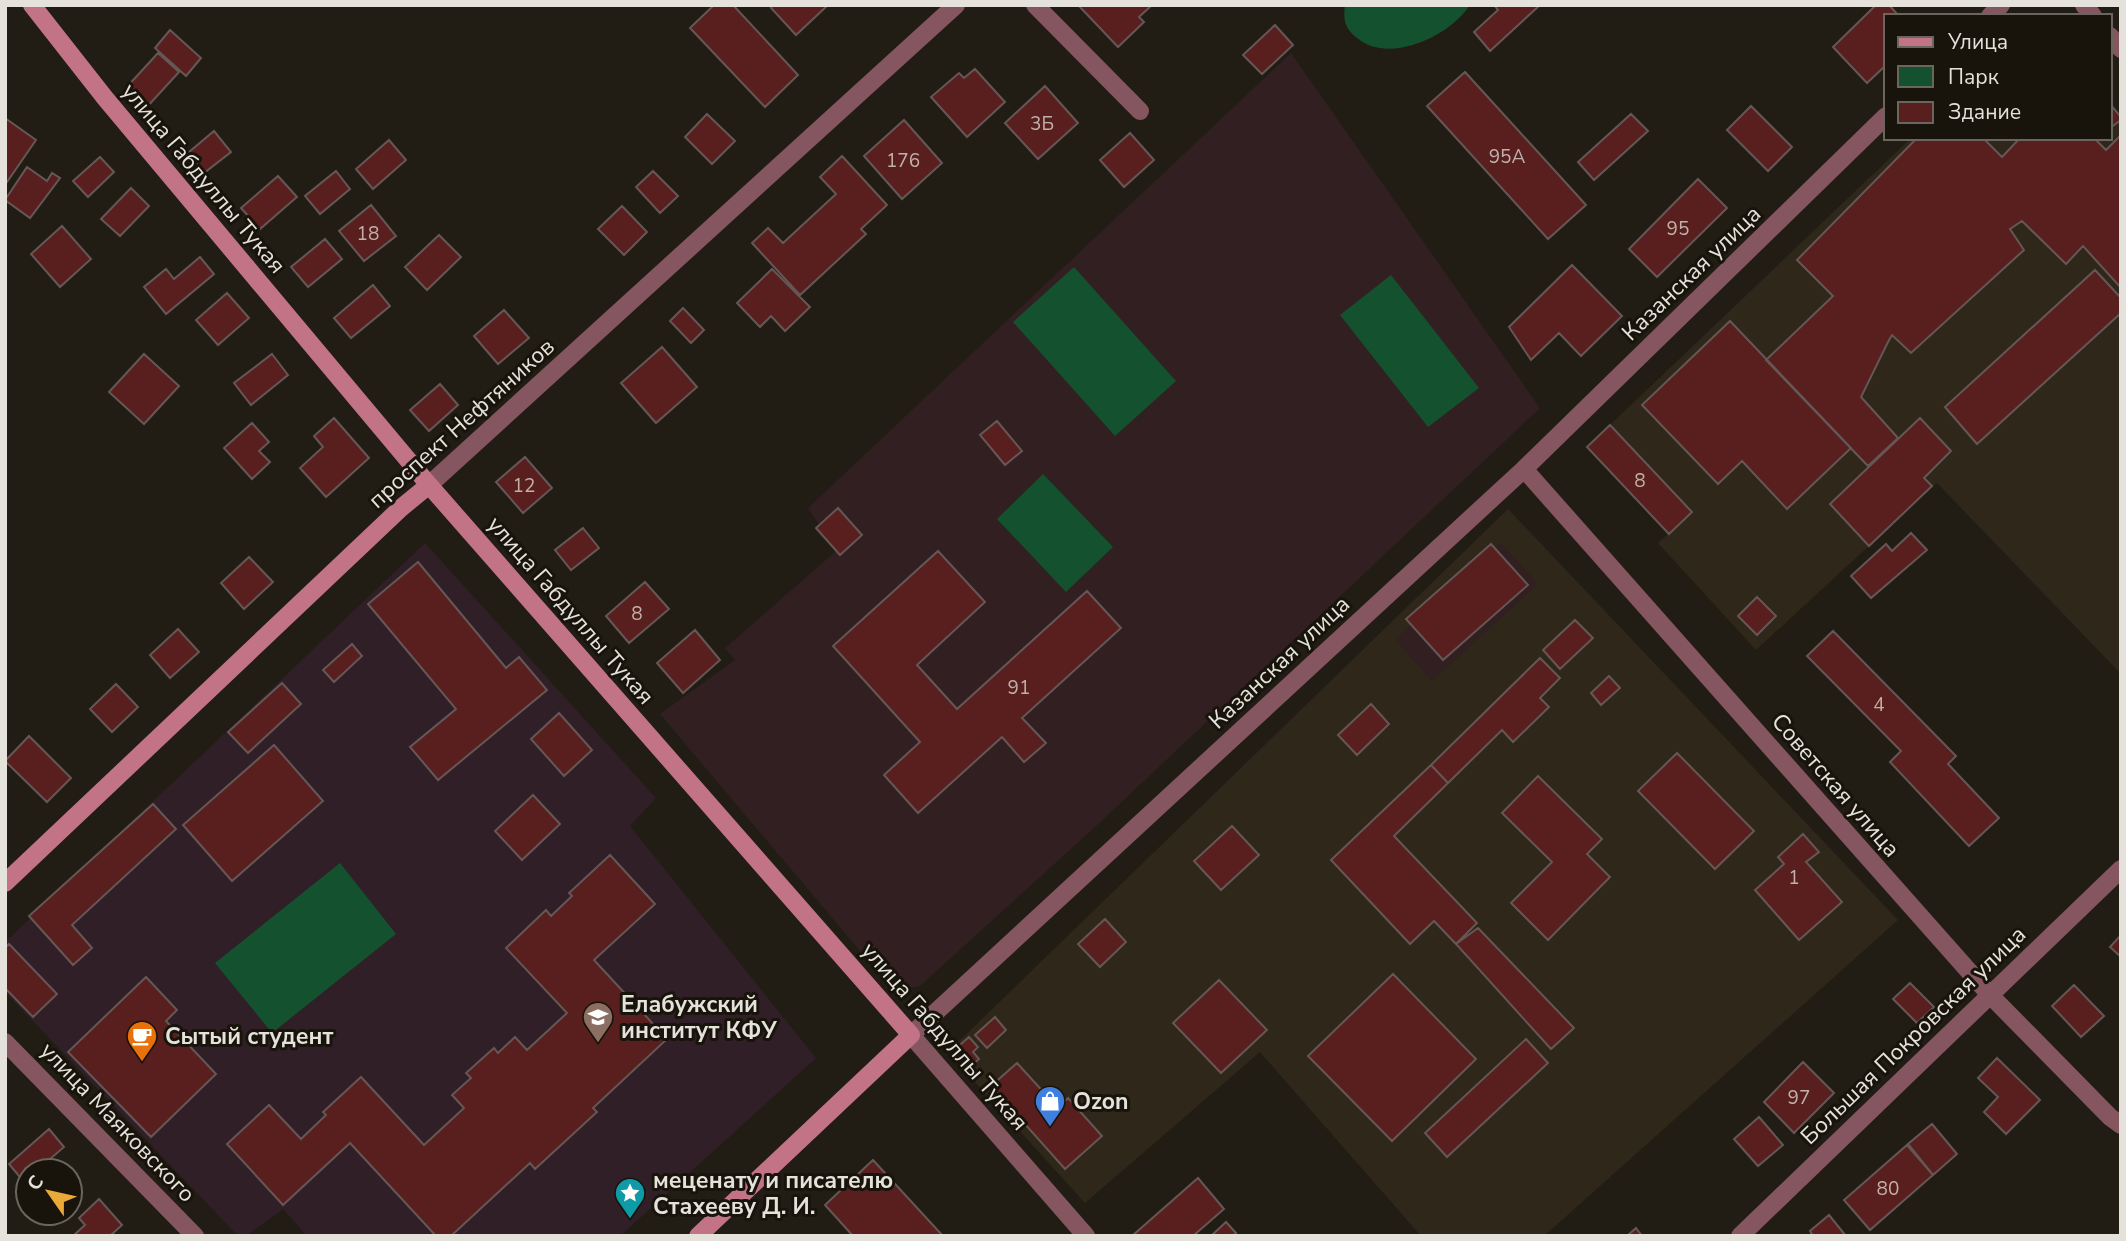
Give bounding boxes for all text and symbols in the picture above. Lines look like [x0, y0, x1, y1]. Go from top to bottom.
legend [1884, 14, 2112, 140]
text: Улица [1947, 28, 2008, 56]
text: Парк [1948, 63, 2000, 91]
street label: улица Габдуллы Тукая [115, 76, 293, 280]
text: Здание [1948, 98, 2021, 126]
house number: 3Б [1030, 111, 1054, 137]
house number: 95А [1489, 144, 1525, 170]
house number: 176 [886, 148, 920, 174]
street label: Казанская улица [1615, 199, 1768, 348]
house number: 95 [1667, 216, 1689, 242]
house number: 18 [357, 221, 379, 247]
street label: проспект Нефтяников [362, 331, 561, 515]
house number: 8 [1634, 468, 1646, 494]
house number: 12 [513, 473, 535, 499]
street label: улица Габдуллы Тукая [480, 510, 661, 711]
street label: Казанская улица [1202, 589, 1357, 736]
house number: 8 [631, 601, 643, 627]
house number: 91 [1008, 675, 1030, 701]
house number: 4 [1873, 692, 1885, 718]
street label: Советская улица [1764, 707, 1907, 864]
house number: 1 [1788, 865, 1800, 891]
street label: Большая Покровская улица [1794, 919, 2033, 1151]
street label: улица Габдуллы Тукая [854, 936, 1035, 1137]
place label: Елабужский институт КФУ [621, 989, 777, 1046]
school or university icon: Елабужский институт КФУ [581, 1000, 615, 1044]
cafe icon: Сытый студент [125, 1019, 159, 1063]
place label: Сытый студент [165, 1021, 334, 1052]
street label: улица Маяковского [33, 1036, 202, 1209]
shop icon: Ozon [1033, 1084, 1067, 1128]
house number: 97 [1788, 1085, 1810, 1111]
place label: Ozon [1073, 1086, 1128, 1117]
north arrow [14, 1157, 84, 1227]
place label: меценату и писателю Стахееву Д. И. [653, 1165, 893, 1222]
text: С [21, 1170, 50, 1196]
place icon: меценату и писателю Стахееву Д. И. [613, 1176, 647, 1220]
house number: 80 [1877, 1176, 1899, 1202]

